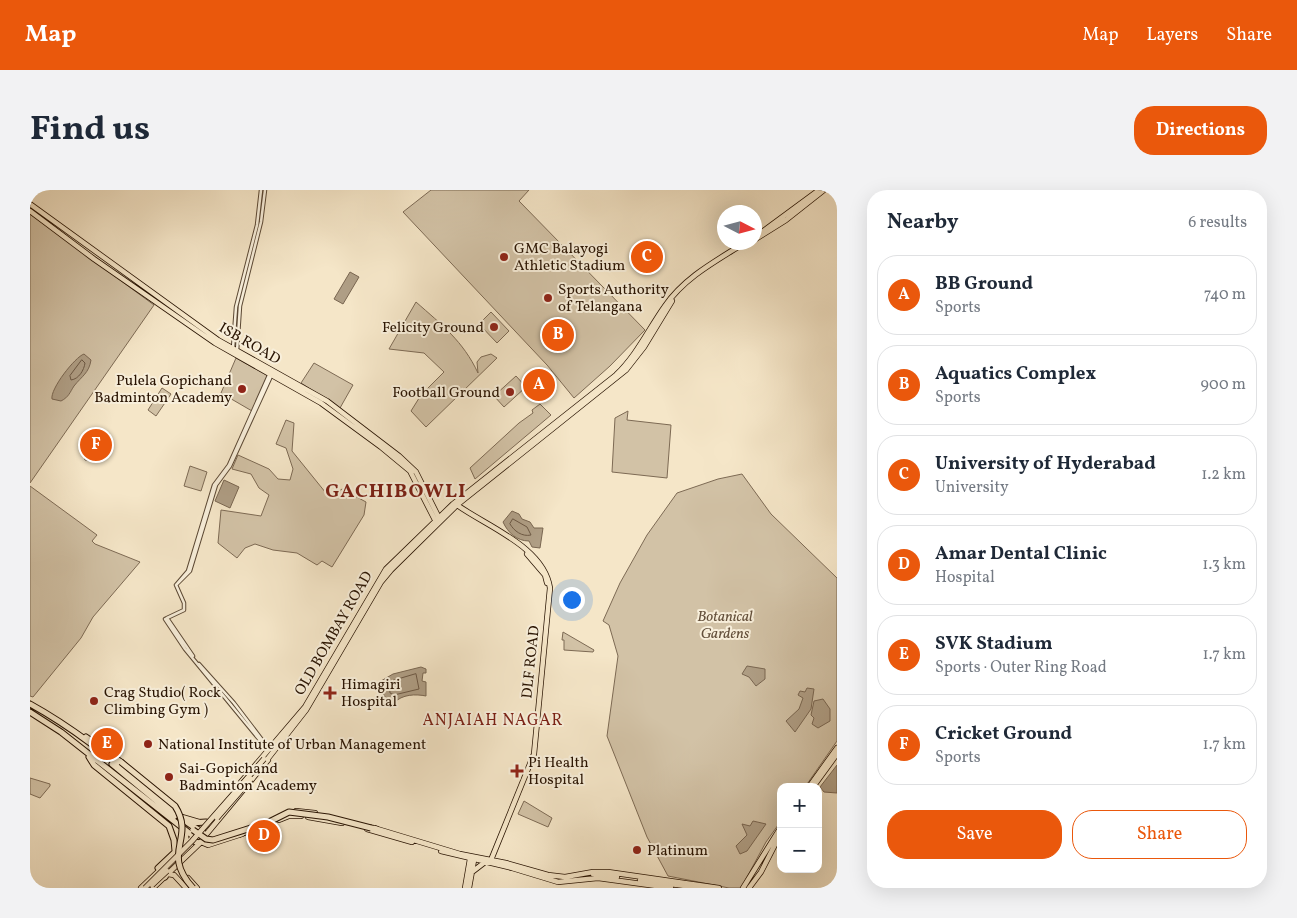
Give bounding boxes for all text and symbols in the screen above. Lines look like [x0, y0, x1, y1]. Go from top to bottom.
text: Map [25, 18, 76, 52]
text: Map [1082, 23, 1118, 48]
text: Layers [1146, 23, 1198, 48]
text: Share [1226, 23, 1272, 48]
text: Find us [30, 106, 150, 154]
button: Directions [1134, 106, 1267, 155]
north arrow [717, 205, 762, 250]
text: Nearby [887, 208, 958, 237]
text: 6 results [1188, 212, 1247, 234]
pin: C [631, 238, 663, 276]
place label: GMC Balayogi Athletic Stadium [514, 239, 625, 277]
marker: GMC Balayogi Athletic Stadium [498, 251, 510, 263]
text: BB Ground [935, 271, 1033, 297]
place label: Sports Authority of Telangana [558, 280, 669, 318]
text: A [898, 284, 910, 306]
text: 740 m [1204, 284, 1246, 306]
marker: Sports Authority of Telangana [542, 292, 554, 304]
text: Sports [935, 297, 981, 319]
pin: B [542, 316, 574, 354]
street label: ISB ROAD [214, 318, 284, 371]
place label: Felicity Ground [382, 318, 484, 339]
marker: Felicity Ground [488, 321, 500, 333]
text: Aquatics Complex [935, 361, 1096, 387]
pin: A [523, 366, 555, 404]
place label: Pulela Gopichand Badminton Academy [94, 371, 232, 409]
text: B [899, 374, 909, 396]
text: 900 m [1200, 374, 1246, 396]
marker: Pulela Gopichand Badminton Academy [236, 383, 248, 395]
place label: Football Ground [392, 383, 500, 404]
marker: Football Ground [504, 386, 516, 398]
text: Sports [935, 387, 981, 409]
pin: F [80, 426, 112, 464]
text: University of Hyderabad [935, 451, 1156, 477]
text: C [899, 464, 909, 486]
text: 1.2 km [1201, 464, 1246, 486]
text: University [935, 477, 1009, 499]
district label: GACHIBOWLI [325, 478, 467, 506]
text: Amar Dental Clinic [935, 541, 1107, 567]
text: D [898, 554, 910, 576]
text: 1.3 km [1202, 554, 1246, 576]
text: Hospital [935, 567, 995, 589]
street label: OLD BOMBAY ROAD [290, 568, 378, 700]
your location [559, 587, 585, 613]
park label: Botanical Gardens [697, 607, 753, 645]
street label: DLF ROAD [517, 625, 546, 700]
text: SVK Stadium [935, 631, 1053, 657]
text: E [899, 644, 909, 666]
text: 1.7 km [1202, 644, 1246, 666]
text: Sports · Outer Ring Road [935, 657, 1107, 679]
place label: Himagiri Hospital [341, 675, 401, 713]
place label: Crag Studio( Rock Climbing Gym ) [104, 683, 221, 721]
marker: Himagiri Hospital [323, 686, 337, 700]
marker: Crag Studio( Rock Climbing Gym ) [88, 695, 100, 707]
district label: ANJAIAH NAGAR [423, 710, 563, 732]
text: Cricket Ground [935, 721, 1072, 747]
pin: E [91, 725, 123, 763]
text: F [899, 734, 909, 756]
text: 1.7 km [1202, 734, 1246, 756]
place label: National Institute of Urban Management [158, 735, 426, 756]
marker: National Institute of Urban Management [142, 738, 154, 750]
text: Sports [935, 747, 981, 769]
place label: Pi Health Hospital [528, 753, 589, 791]
place label: Sai-Gopichand Badminton Academy [179, 759, 317, 797]
marker: Pi Health Hospital [510, 764, 524, 778]
marker: Sai-Gopichand Badminton Academy [163, 771, 175, 783]
map controls [777, 783, 822, 873]
button: + [777, 783, 822, 828]
button: Save [887, 810, 1062, 859]
button: Share [1072, 810, 1247, 859]
pin: D [248, 817, 280, 855]
button: − [777, 828, 822, 873]
place label: Platinum [647, 841, 708, 862]
marker: Platinum [631, 844, 643, 856]

